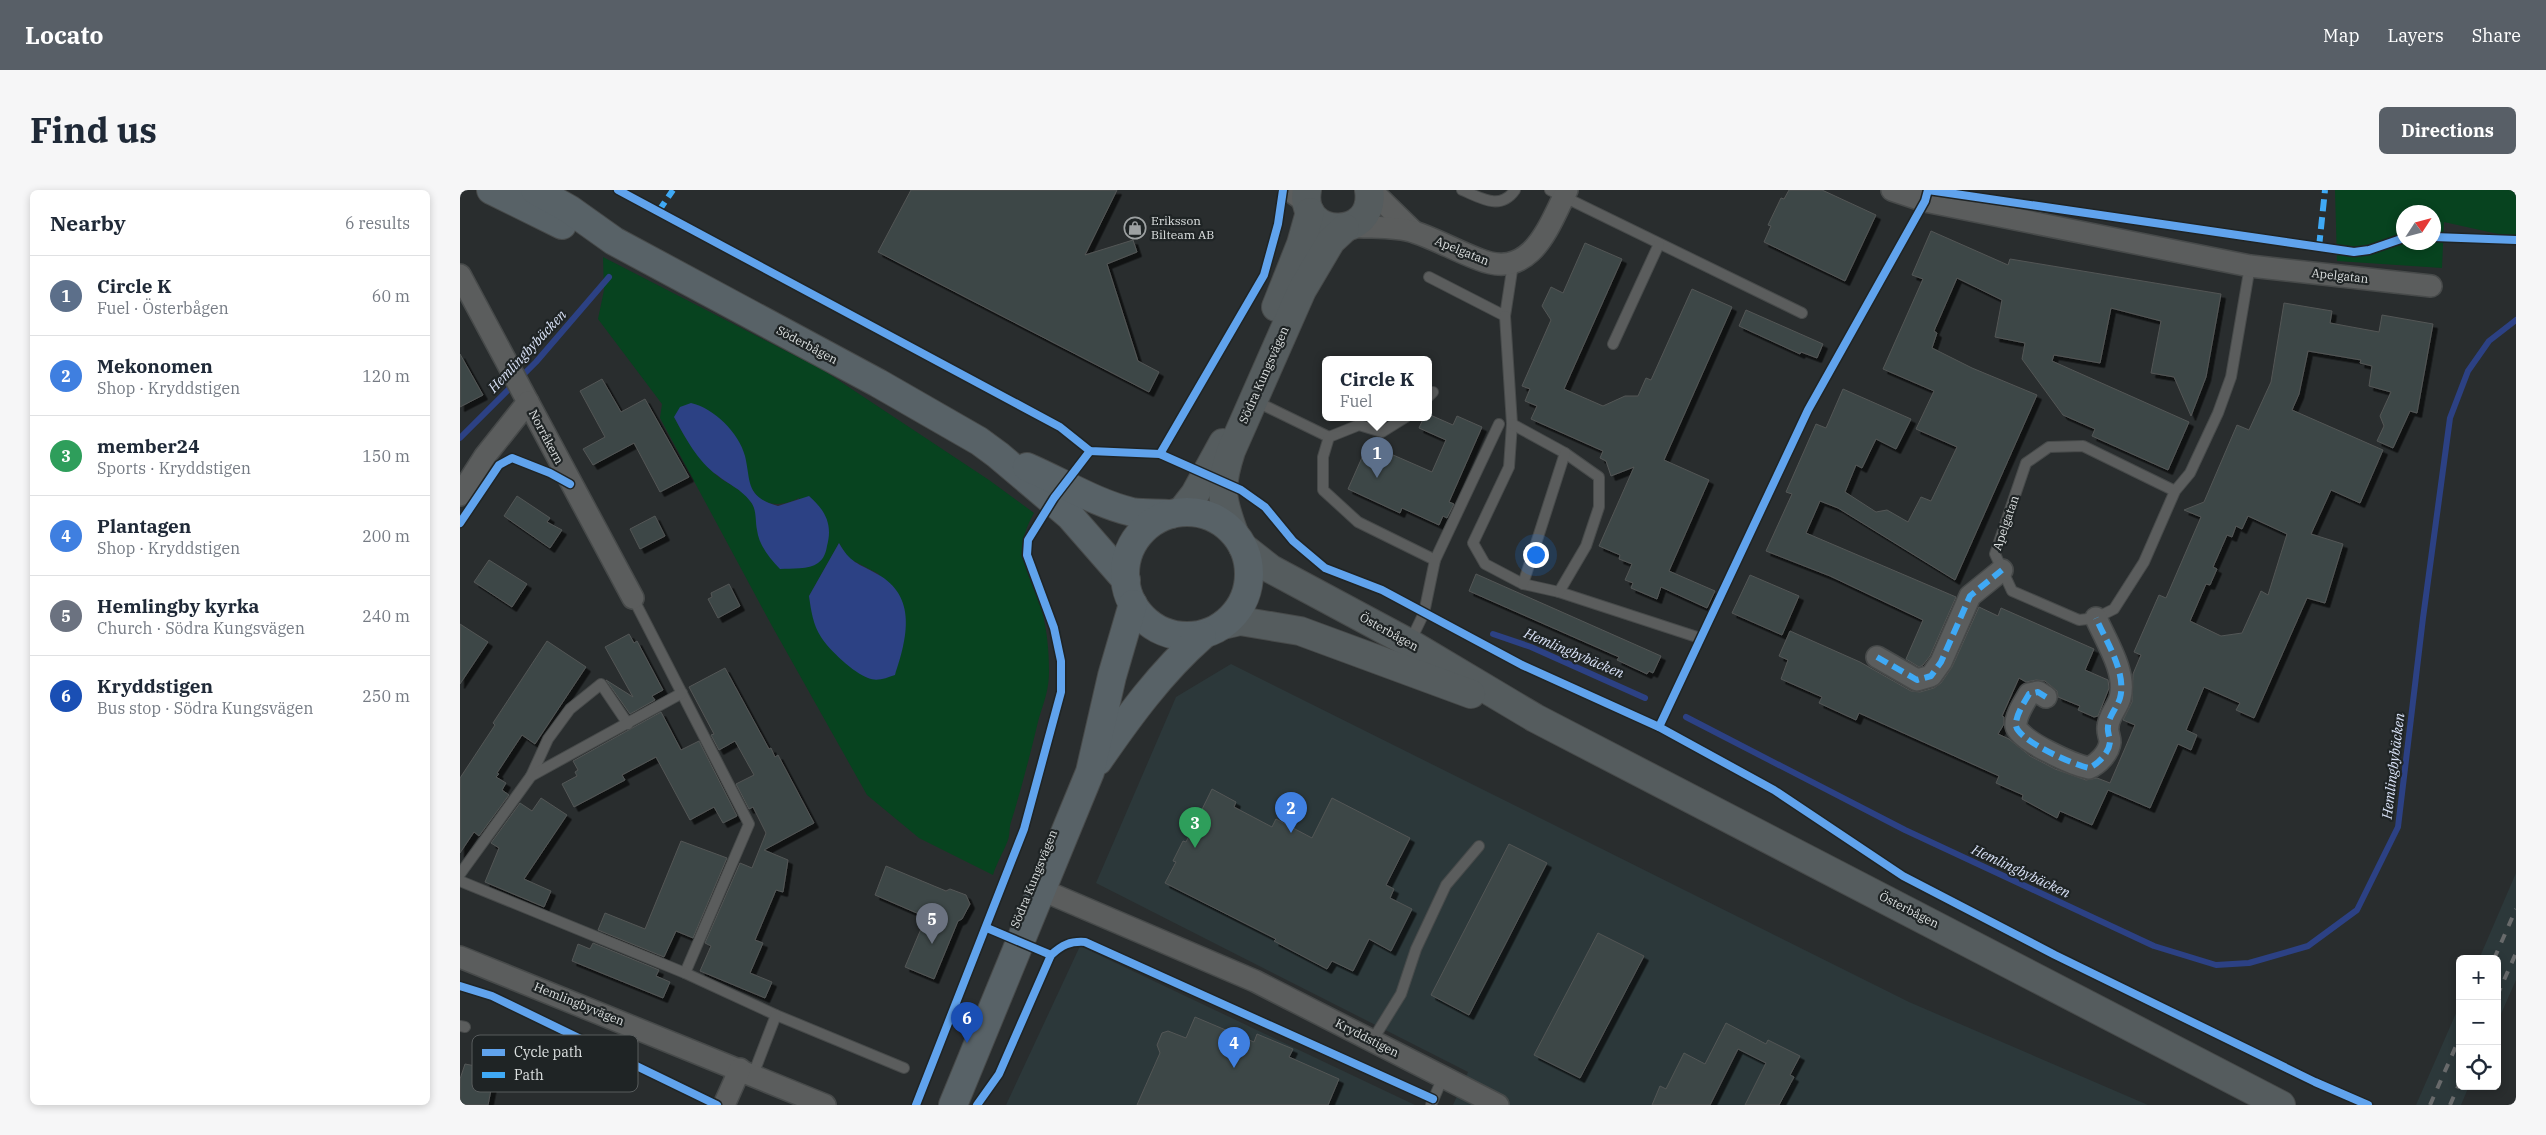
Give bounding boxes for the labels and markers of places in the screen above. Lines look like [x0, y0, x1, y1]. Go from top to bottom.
place label: Eriksson Bilteam AB [1151, 213, 1214, 242]
shop icon: Eriksson Bilteam AB [1123, 216, 1147, 240]
pin: 1 [1361, 437, 1393, 478]
pin: 2 [1275, 792, 1307, 833]
pin: 3 [1179, 807, 1211, 848]
pin: 5 [916, 903, 948, 944]
pin: 6 [951, 1002, 983, 1043]
pin: 4 [1218, 1027, 1250, 1068]

